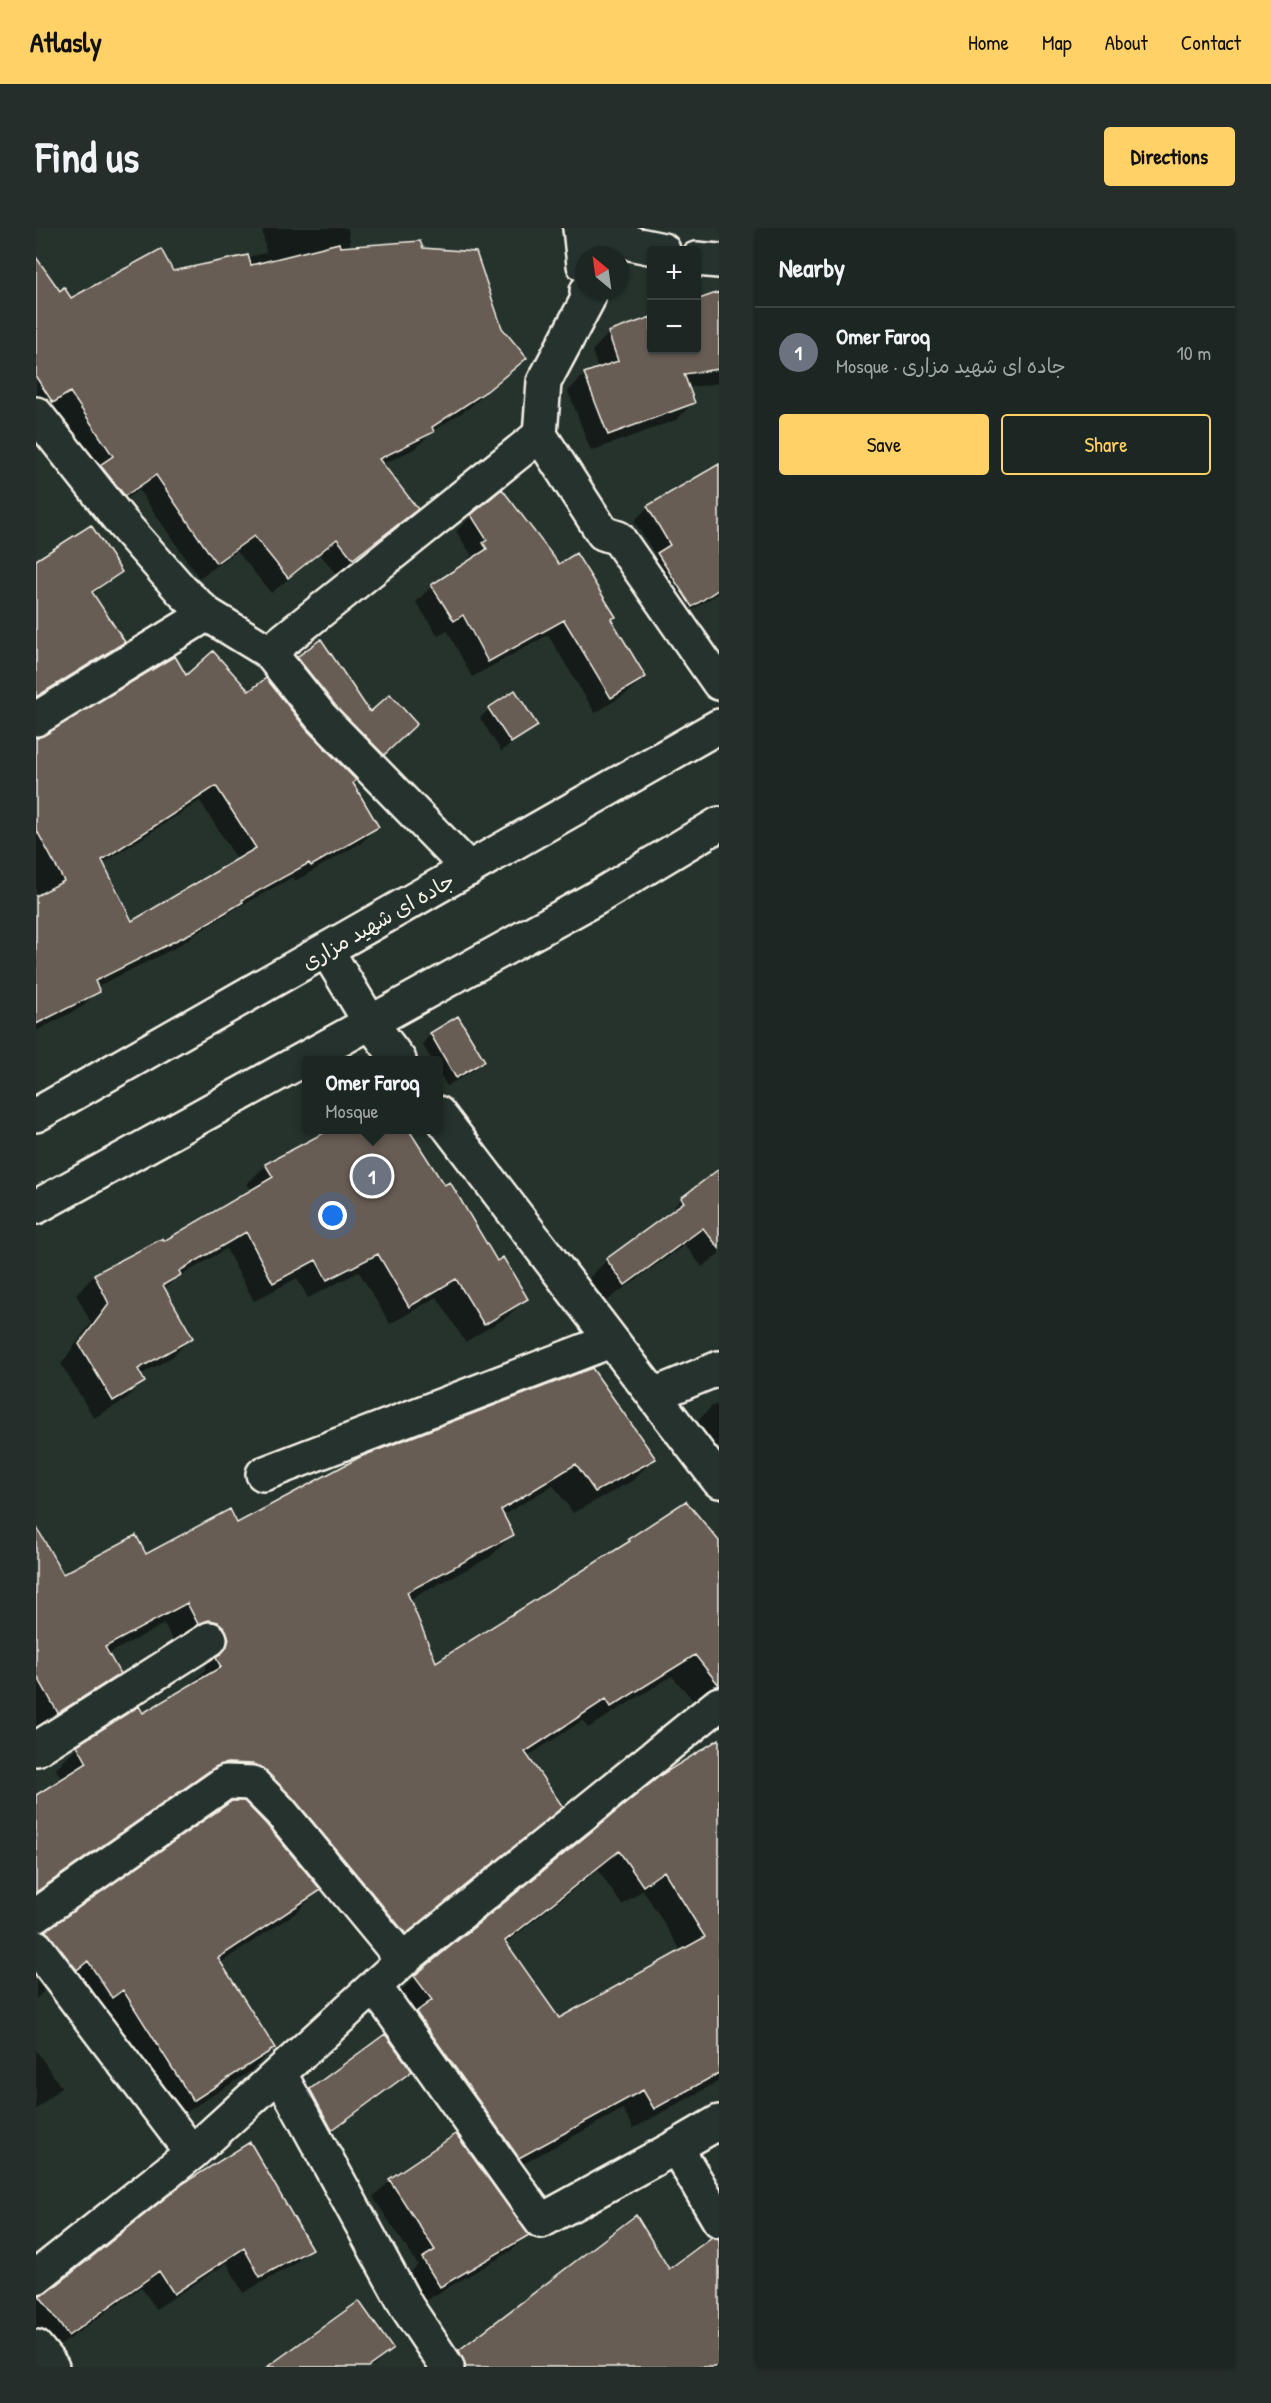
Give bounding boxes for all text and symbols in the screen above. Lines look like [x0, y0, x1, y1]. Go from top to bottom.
text: Atlasly [30, 23, 102, 61]
text: Home [968, 28, 1009, 57]
text: Map [1042, 28, 1072, 57]
text: About [1105, 28, 1148, 57]
text: Contact [1181, 28, 1241, 57]
button: Directions [1104, 127, 1235, 186]
text: Find us [36, 128, 139, 185]
north arrow [575, 246, 629, 300]
map controls [647, 246, 701, 354]
button: + [647, 246, 701, 300]
text: Nearby [779, 250, 845, 285]
button: − [647, 300, 701, 354]
text: Omer Faroq [836, 321, 930, 351]
text: 1 [795, 339, 802, 366]
text: 10 m [1177, 339, 1211, 366]
text: Mosque · جاده ای شهید مزاری [836, 352, 1066, 379]
button: Save [779, 414, 989, 475]
button: Share [1001, 414, 1211, 475]
street label: جاده ای شهید مزاری [296, 865, 460, 977]
popup [302, 1056, 443, 1134]
text: Omer Faroq [326, 1067, 419, 1097]
text: Mosque [326, 1097, 378, 1124]
pin: 1 [352, 1154, 392, 1198]
your location [318, 1201, 347, 1230]

